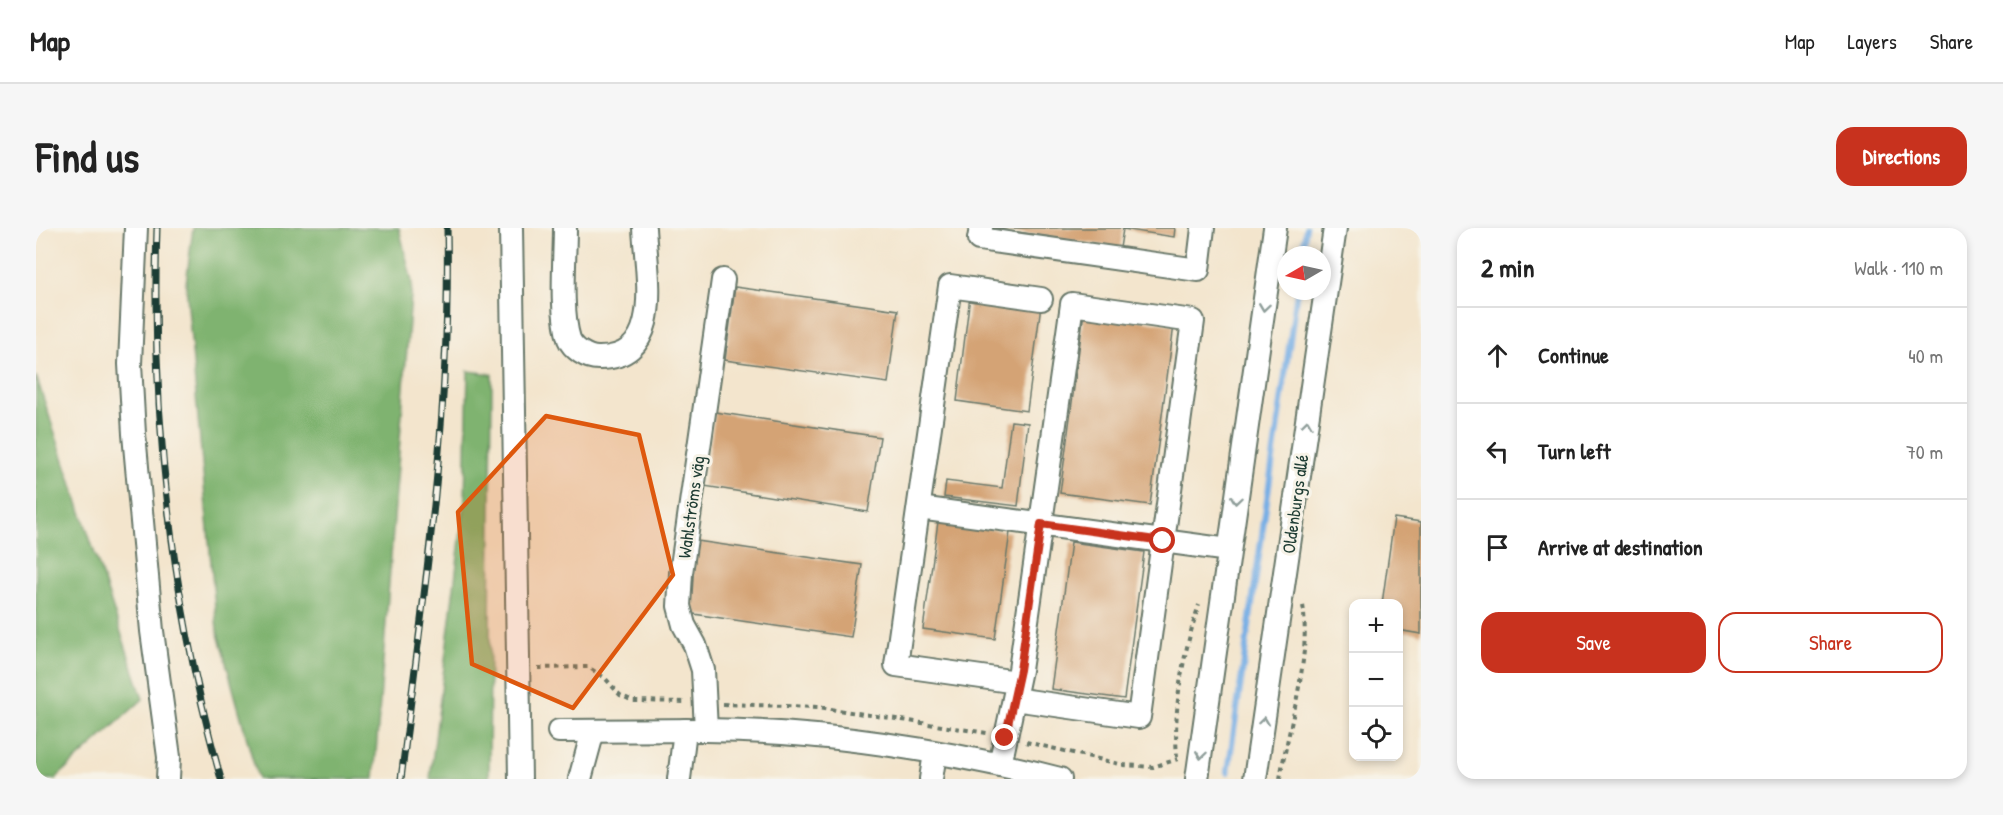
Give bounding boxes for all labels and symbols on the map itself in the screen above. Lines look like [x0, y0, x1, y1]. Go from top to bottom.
north arrow [1277, 246, 1331, 300]
one-way arrow [1258, 302, 1270, 311]
one-way arrow [1300, 420, 1312, 429]
street label: Oldenburgs allé [1276, 453, 1314, 555]
street label: Wahlströms väg [671, 454, 711, 560]
one-way arrow [1230, 495, 1242, 504]
route start [1149, 527, 1175, 553]
one-way arrow [1257, 716, 1269, 726]
route end [991, 724, 1017, 750]
one-way arrow [1195, 751, 1207, 760]

